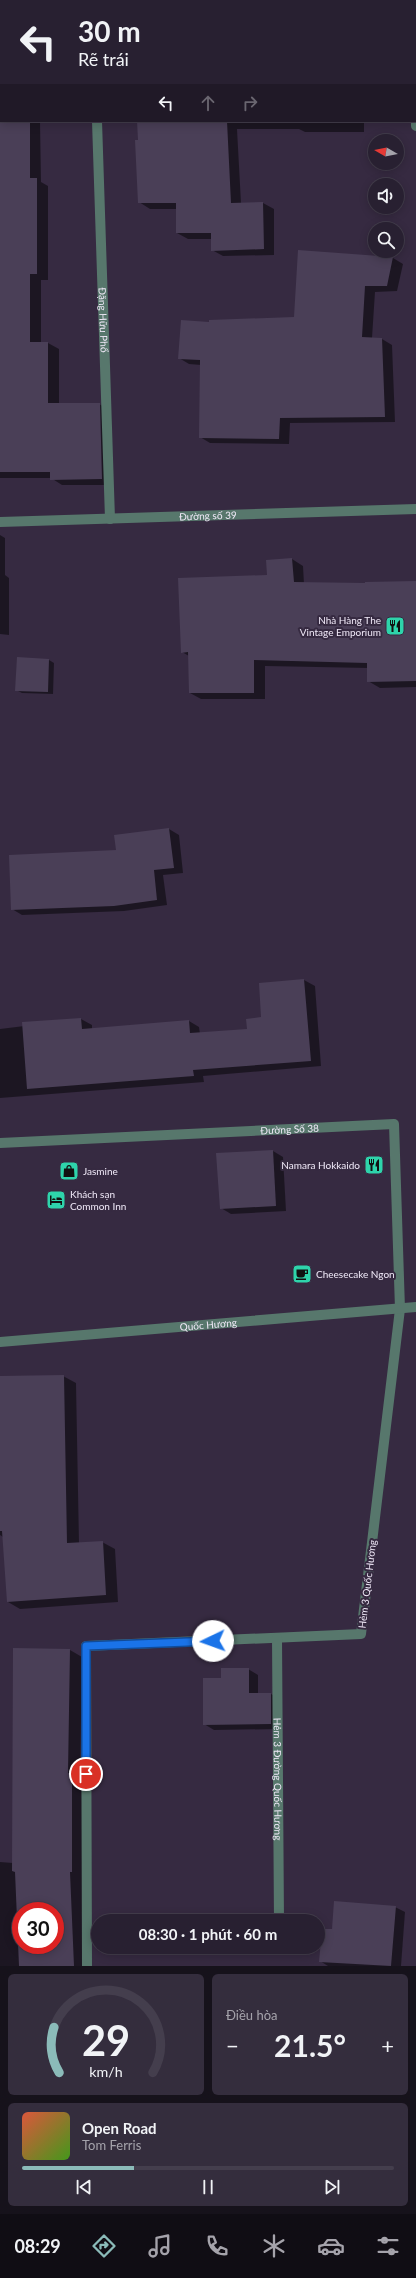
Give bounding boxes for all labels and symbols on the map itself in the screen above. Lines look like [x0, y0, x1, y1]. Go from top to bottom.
north arrow [368, 134, 404, 170]
street label: Đặng Hữu Phổ [96, 287, 111, 353]
street label: Đường số 39 [179, 509, 237, 522]
place label: Nhà Hàng The Vintage Emporium [300, 614, 381, 638]
restaurant icon: Nhà Hàng The Vintage Emporium [384, 615, 406, 637]
street label: Đường Số 38 [260, 1122, 319, 1136]
restaurant icon: Namara Hokkaido [363, 1154, 385, 1176]
place label: Namara Hokkaido [281, 1159, 360, 1171]
shop icon: Jasmine [58, 1160, 80, 1182]
place label: Jasmine [83, 1165, 118, 1177]
place label: Khách sạn Common Inn [70, 1188, 126, 1212]
hotel icon: Khách sạn Common Inn [45, 1189, 67, 1211]
cafe icon: Cheesecake Ngon [291, 1263, 313, 1285]
place label: Cheesecake Ngon [316, 1268, 395, 1280]
street label: Quốc Hương [179, 1316, 237, 1333]
street label: Hẻm 3 Quốc Hương [356, 1539, 378, 1629]
position arrow [192, 1620, 234, 1662]
street label: Hẻm 3 Đường Quốc Hương [272, 1718, 284, 1840]
pin [69, 1757, 103, 1791]
speed limit sign: 30 [12, 1902, 64, 1954]

